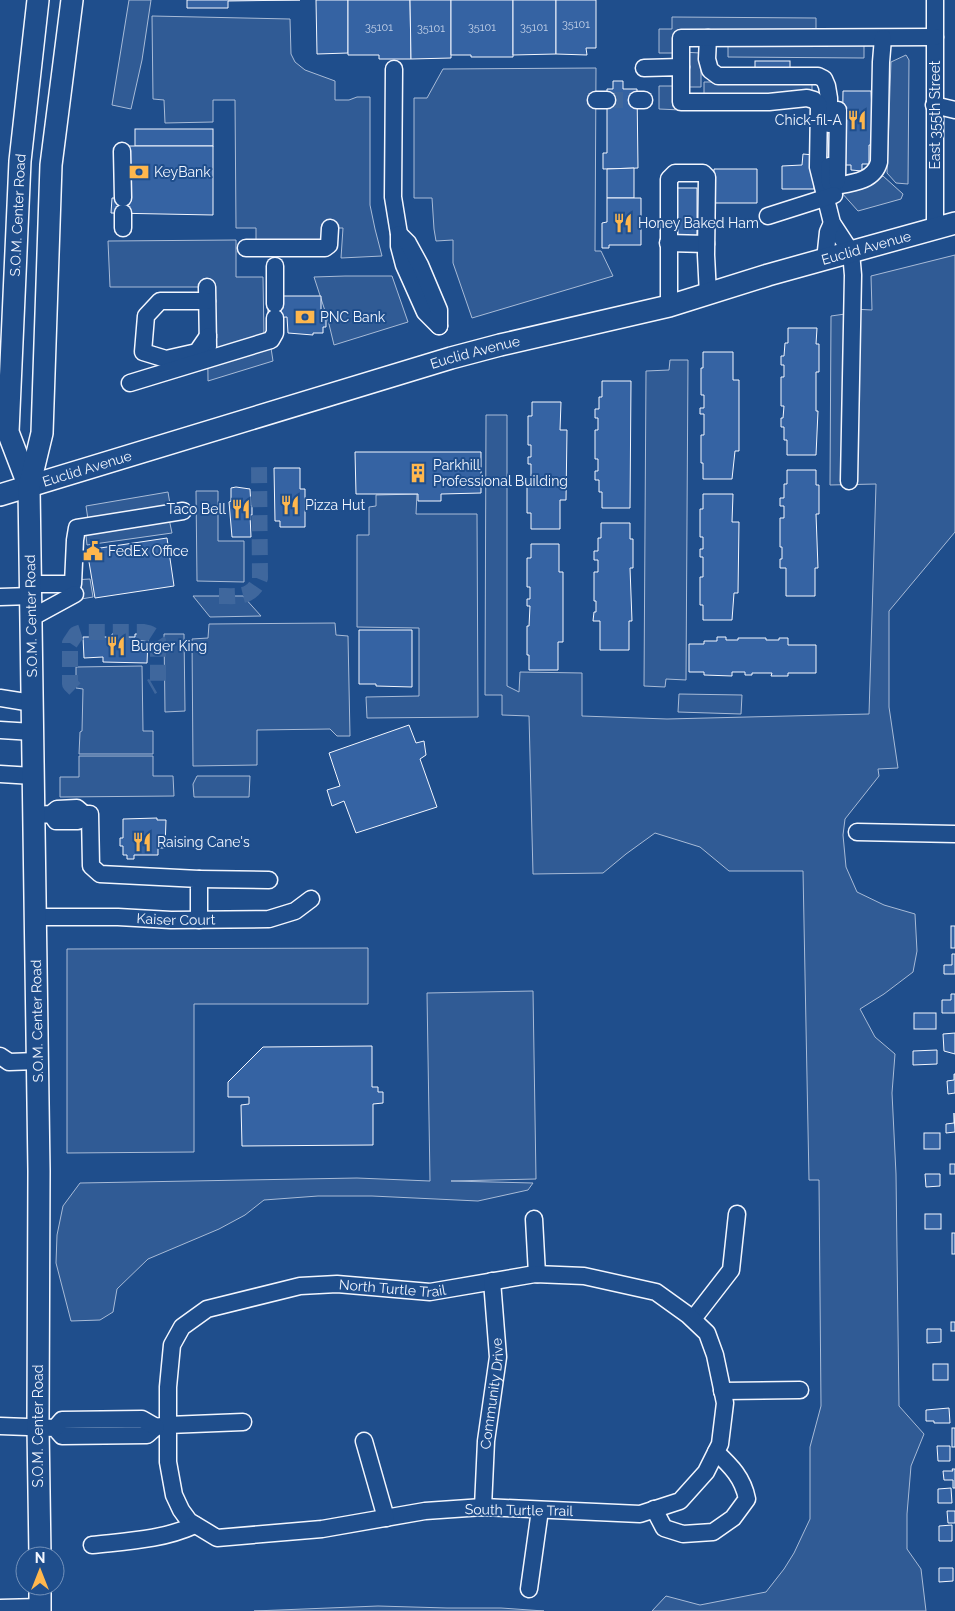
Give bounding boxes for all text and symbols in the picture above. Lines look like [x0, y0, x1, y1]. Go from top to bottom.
house number: 35101 [562, 18, 590, 31]
house number: 35101 [365, 21, 393, 34]
house number: 35101 [468, 21, 496, 34]
house number: 35101 [520, 21, 548, 34]
house number: 35101 [417, 22, 445, 35]
street label: East 355th Street [927, 60, 943, 170]
restaurant icon: Chick-fil-A [846, 109, 868, 131]
place label: Chick-fil-A [775, 112, 843, 128]
street label: S.O.M. Center Road [7, 153, 29, 277]
bank icon: KeyBank [128, 161, 150, 183]
place label: KeyBank [154, 164, 211, 180]
restaurant icon: Honey Baked Ham [612, 212, 634, 234]
place label: Honey Baked Ham [638, 215, 759, 231]
street label: Euclid Avenue [819, 228, 913, 268]
bank icon: PNC Bank [294, 306, 316, 328]
place label: PNC Bank [320, 309, 386, 325]
street label: Euclid Avenue [428, 333, 521, 372]
street label: Euclid Avenue [41, 447, 134, 490]
place label: Parkhill Professional Building [433, 457, 568, 489]
building icon: Parkhill Professional Building [407, 462, 429, 484]
restaurant icon: Pizza Hut [279, 494, 301, 516]
place label: Pizza Hut [305, 497, 365, 513]
restaurant icon: Taco Bell [230, 498, 252, 520]
place label: Taco Bell [167, 501, 226, 517]
public building icon: FedEx Office [82, 540, 104, 562]
place label: FedEx Office [108, 543, 189, 559]
street label: S.O.M. Center Road [22, 554, 40, 678]
restaurant icon: Burger King [105, 635, 127, 657]
place label: Burger King [131, 638, 207, 654]
restaurant icon: Raising Cane's [131, 831, 153, 853]
place label: Raising Cane's [157, 834, 250, 850]
street label: Kaiser Court [136, 910, 216, 928]
street label: S.O.M. Center Road [28, 959, 46, 1083]
street label: North Turtle Trail [338, 1276, 447, 1300]
street label: Community Drive [478, 1337, 506, 1450]
street label: S.O.M. Center Road [30, 1365, 46, 1487]
street label: South Turtle Trail [465, 1501, 573, 1519]
north arrow [15, 1546, 65, 1596]
text: N [35, 1550, 45, 1566]

